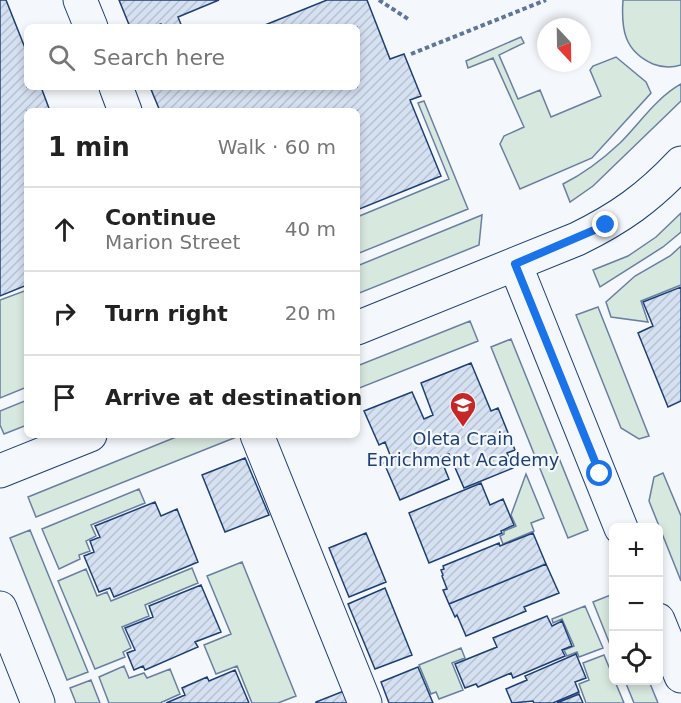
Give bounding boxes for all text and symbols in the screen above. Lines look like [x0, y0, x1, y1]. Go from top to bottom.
north arrow [537, 18, 591, 72]
search box [24, 24, 360, 90]
icon: search [45, 41, 78, 74]
text: Search here [93, 45, 225, 70]
text: 1 min [48, 132, 130, 162]
text: Walk · 60 m [218, 135, 336, 159]
text: Continue [105, 205, 216, 230]
route end [592, 211, 618, 237]
icon: ahead [48, 213, 81, 246]
text: 40 m [285, 217, 336, 241]
text: Marion Street [105, 230, 240, 254]
icon: right [48, 297, 81, 330]
text: Turn right [105, 301, 228, 326]
text: 20 m [285, 301, 336, 325]
icon: arrive [48, 381, 81, 414]
text: Arrive at destination [105, 385, 362, 410]
school or university icon: Oleta Crain Enrichment Academy [448, 390, 478, 428]
place label: Oleta Crain Enrichment Academy [367, 428, 560, 470]
route start [586, 460, 612, 486]
map controls [609, 523, 663, 685]
button: + [609, 523, 663, 577]
button: − [609, 577, 663, 631]
button: locate [609, 631, 663, 685]

